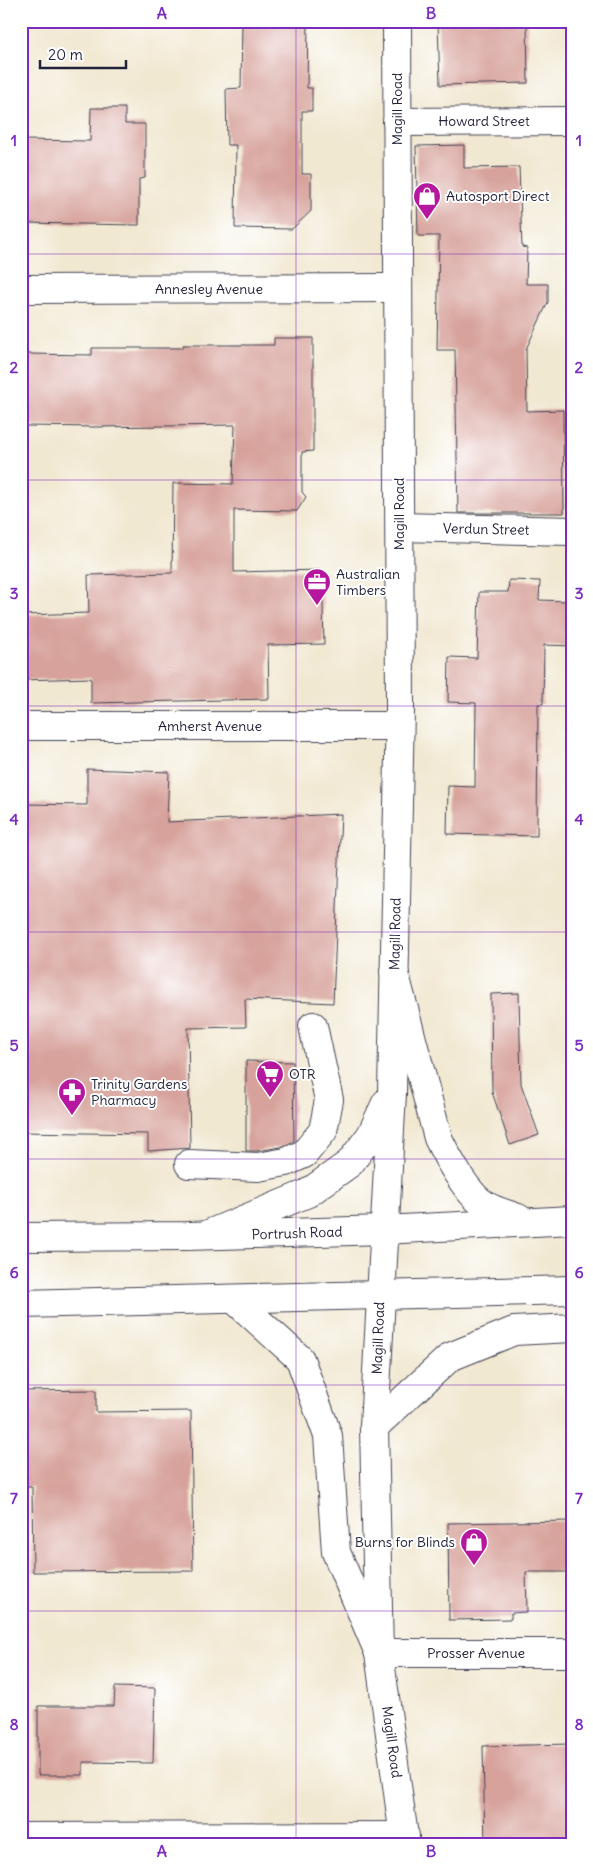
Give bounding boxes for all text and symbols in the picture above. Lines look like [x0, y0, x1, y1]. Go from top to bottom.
text: A [157, 3, 167, 23]
text: B [426, 3, 437, 23]
scale bar [40, 38, 126, 70]
text: 20 m [48, 45, 83, 64]
street label: Magill Road [388, 73, 406, 145]
street label: Howard Street [438, 112, 530, 130]
text: 1 [11, 130, 17, 150]
text: 1 [576, 130, 582, 150]
shop icon: Autosport Direct [412, 181, 442, 220]
place label: Autosport Direct [446, 187, 550, 205]
street label: Annesley Avenue [155, 280, 263, 298]
text: 2 [10, 357, 19, 377]
text: 2 [575, 357, 584, 377]
street label: Magill Road [390, 478, 408, 550]
street label: Verdun Street [443, 519, 530, 539]
place label: Australian Timbers [336, 565, 400, 599]
office icon: Australian Timbers [302, 567, 332, 606]
text: 3 [9, 583, 19, 603]
text: 3 [574, 583, 584, 603]
street label: Amherst Avenue [158, 717, 262, 735]
text: 4 [9, 809, 19, 829]
text: 4 [574, 809, 584, 829]
street label: Magill Road [385, 898, 405, 970]
text: 5 [9, 1035, 19, 1055]
text: 5 [574, 1035, 584, 1055]
supermarket icon: OTR [255, 1059, 285, 1098]
place label: OTR [289, 1065, 316, 1083]
place label: Trinity Gardens Pharmacy [91, 1075, 187, 1109]
pharmacy icon: Trinity Gardens Pharmacy [57, 1077, 87, 1116]
street label: Portrush Road [251, 1222, 343, 1244]
text: 6 [9, 1262, 19, 1282]
text: 6 [574, 1262, 584, 1282]
street label: Magill Road [368, 1301, 388, 1375]
text: 7 [10, 1488, 18, 1508]
text: 7 [575, 1488, 583, 1508]
shop icon: Burns for Blinds [459, 1527, 489, 1566]
place label: Burns for Blinds [355, 1533, 455, 1551]
street label: Prosser Avenue [427, 1644, 525, 1662]
street label: Magill Road [378, 1705, 406, 1779]
text: 8 [9, 1714, 19, 1734]
text: 8 [574, 1714, 584, 1734]
text: A [157, 1841, 167, 1861]
text: B [426, 1841, 437, 1861]

